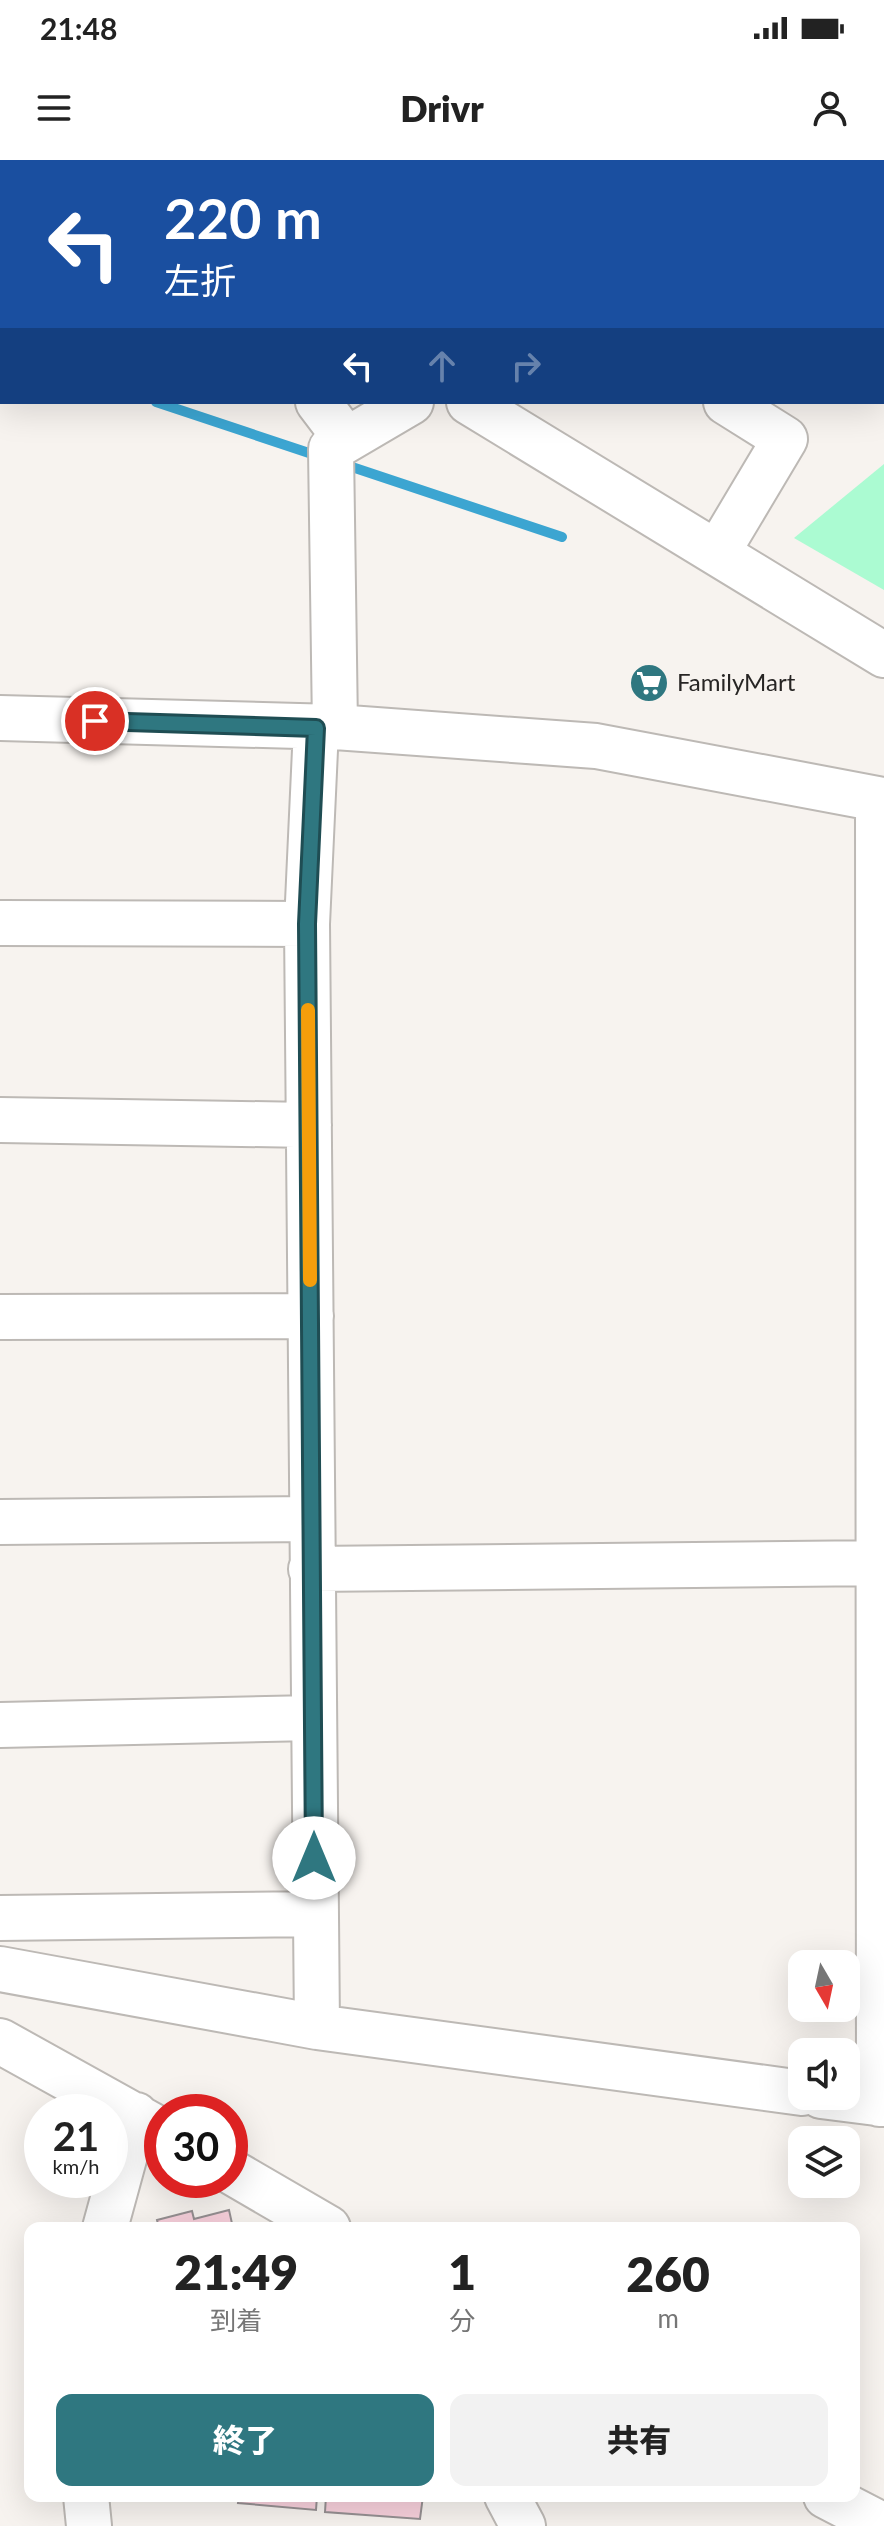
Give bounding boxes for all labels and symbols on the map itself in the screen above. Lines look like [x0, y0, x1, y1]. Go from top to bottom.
supermarket icon: FamilyMart [628, 662, 670, 704]
place label: FamilyMart [677, 667, 796, 696]
pin [61, 687, 129, 755]
position arrow [272, 1816, 356, 1900]
north arrow [788, 1950, 860, 2022]
speed limit sign: 30 [144, 2094, 248, 2198]

